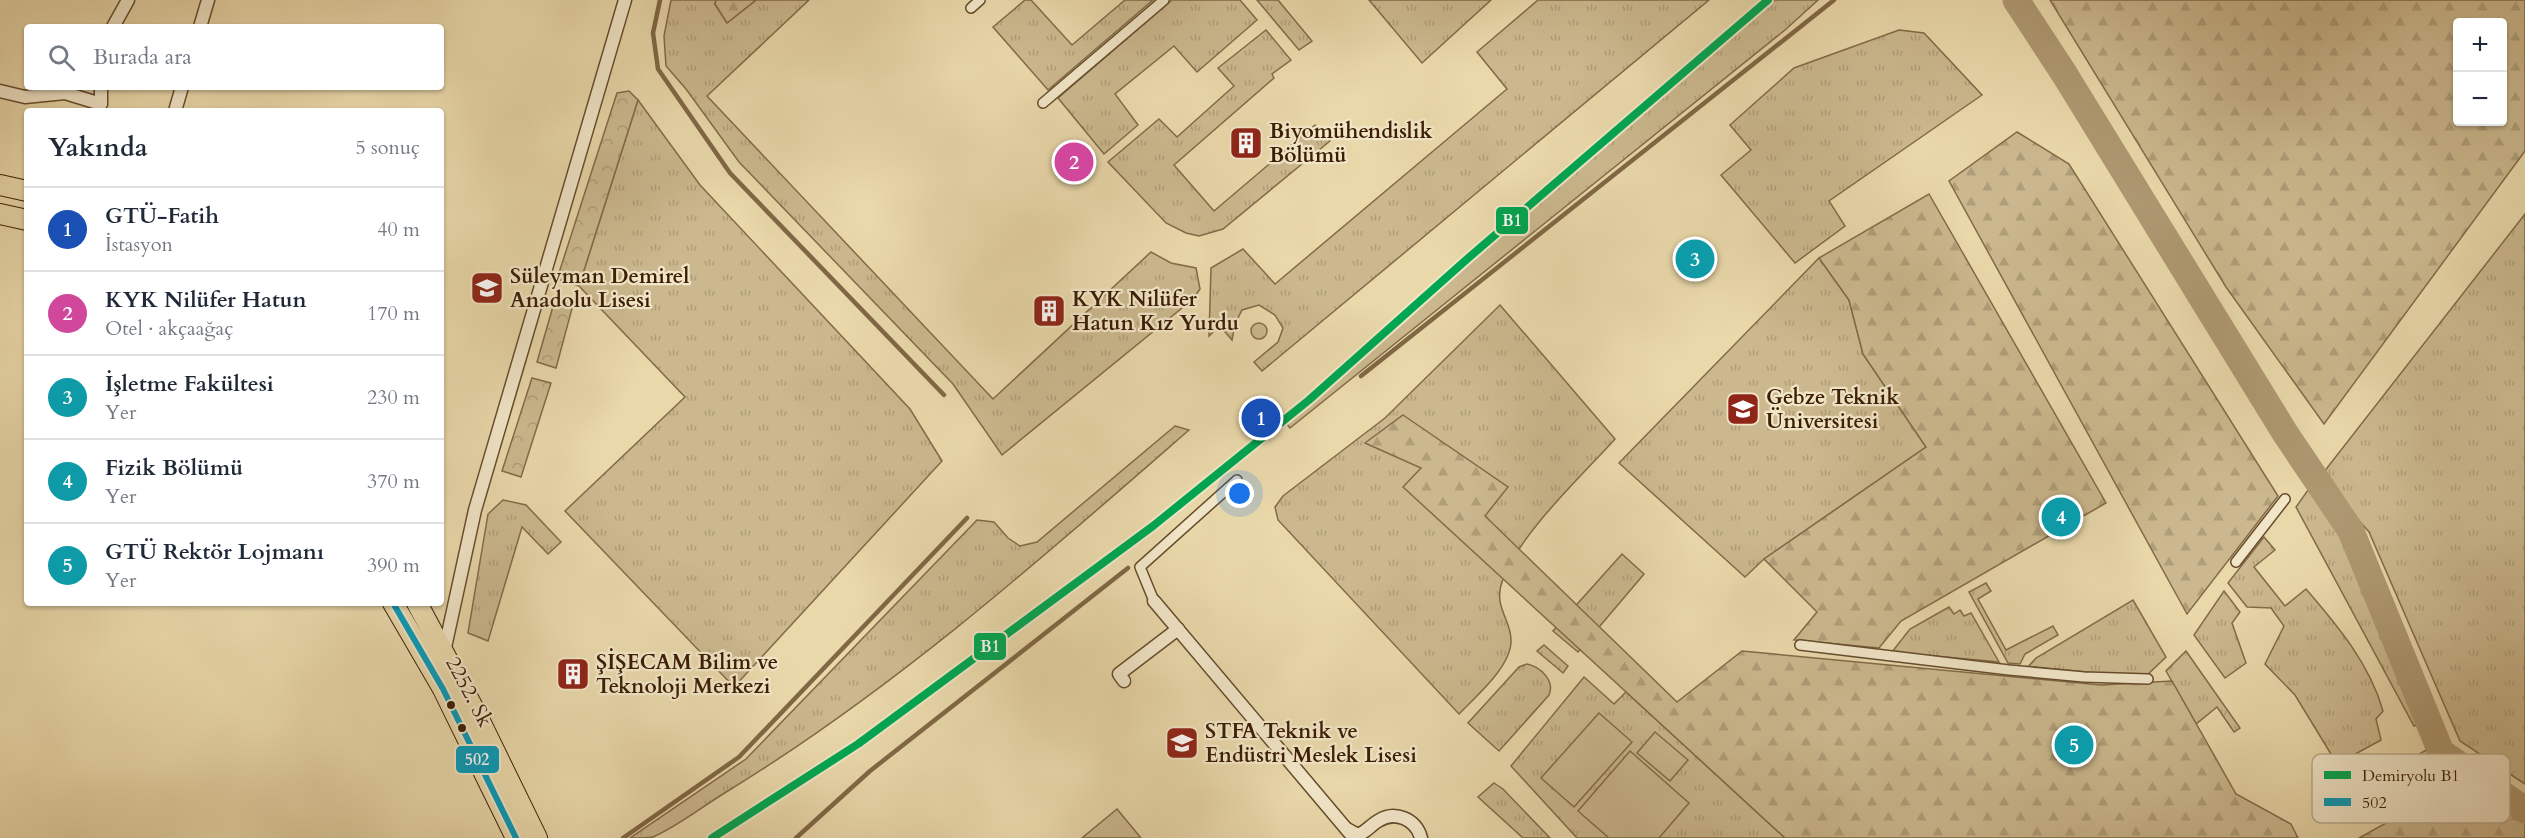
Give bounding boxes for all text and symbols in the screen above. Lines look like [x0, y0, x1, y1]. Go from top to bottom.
map controls [2453, 18, 2507, 126]
button: + [2453, 18, 2507, 72]
search box [24, 24, 444, 90]
icon: search [45, 41, 78, 74]
text: Burada ara [93, 42, 192, 72]
button: − [2453, 72, 2507, 126]
place label: Biyomühendislik Bölümü [1269, 117, 1433, 170]
building icon: Biyomühendislik Bölümü [1228, 125, 1264, 161]
text: Yakında [48, 130, 148, 165]
text: 5 sonuç [355, 134, 420, 161]
pin: 2 [1054, 140, 1094, 184]
text: GTÜ-Fatih [105, 201, 219, 231]
line badge: B1 [1495, 206, 1529, 235]
text: B1 [1502, 210, 1522, 232]
text: 1 [62, 216, 73, 243]
text: 40 m [377, 216, 420, 243]
text: İstasyon [105, 231, 173, 258]
pin: 3 [1676, 236, 1714, 282]
place label: Süleyman Demirel Anadolu Lisesi [510, 262, 689, 315]
school or university icon: Süleyman Demirel Anadolu Lisesi [469, 270, 505, 306]
text: KYK Nilüfer Hatun [105, 285, 307, 315]
place label: KYK Nilüfer Hatun Kız Yurdu [1072, 285, 1239, 338]
building icon: KYK Nilüfer Hatun Kız Yurdu [1031, 293, 1067, 329]
text: 2 [62, 300, 73, 327]
text: 170 m [367, 300, 420, 327]
text: Otel · akçaağaç [105, 315, 233, 342]
text: İşletme Fakültesi [105, 369, 274, 399]
place label: Gebze Teknik Üniversitesi [1766, 383, 1899, 436]
text: 3 [62, 384, 73, 411]
text: 230 m [367, 384, 420, 411]
school or university icon: Gebze Teknik Üniversitesi [1725, 391, 1761, 427]
pin: 1 [1242, 396, 1280, 440]
text: Yer [105, 399, 136, 426]
text: Fizik Bölümü [105, 453, 243, 483]
text: 4 [62, 468, 73, 495]
text: 370 m [367, 468, 420, 495]
your location [1225, 479, 1254, 508]
text: Yer [105, 483, 136, 510]
pin: 4 [2042, 494, 2080, 540]
text: GTÜ Rektör Lojmanı [105, 537, 324, 567]
text: 5 [62, 552, 73, 579]
text: 390 m [367, 552, 420, 579]
text: Yer [105, 567, 136, 594]
line badge: B1 [973, 632, 1007, 661]
text: B1 [980, 636, 1000, 658]
place label: ŞİŞECAM Bilim ve Teknoloji Merkezi [596, 648, 778, 701]
street label: 2252. Sk [438, 652, 500, 733]
building icon: ŞİŞECAM Bilim ve Teknoloji Merkezi [555, 656, 591, 692]
unlabelled marker [445, 699, 457, 711]
place label: STFA Teknik ve Endüstri Meslek Lisesi [1205, 717, 1417, 770]
unlabelled marker [456, 722, 468, 734]
pin: 5 [2054, 722, 2094, 768]
school or university icon: STFA Teknik ve Endüstri Meslek Lisesi [1164, 725, 1200, 761]
line badge: 502 [455, 745, 500, 774]
text: 502 [465, 749, 489, 771]
legend [2312, 754, 2510, 823]
text: Demiryolu B1 [2362, 765, 2459, 787]
text: 502 [2362, 792, 2387, 814]

